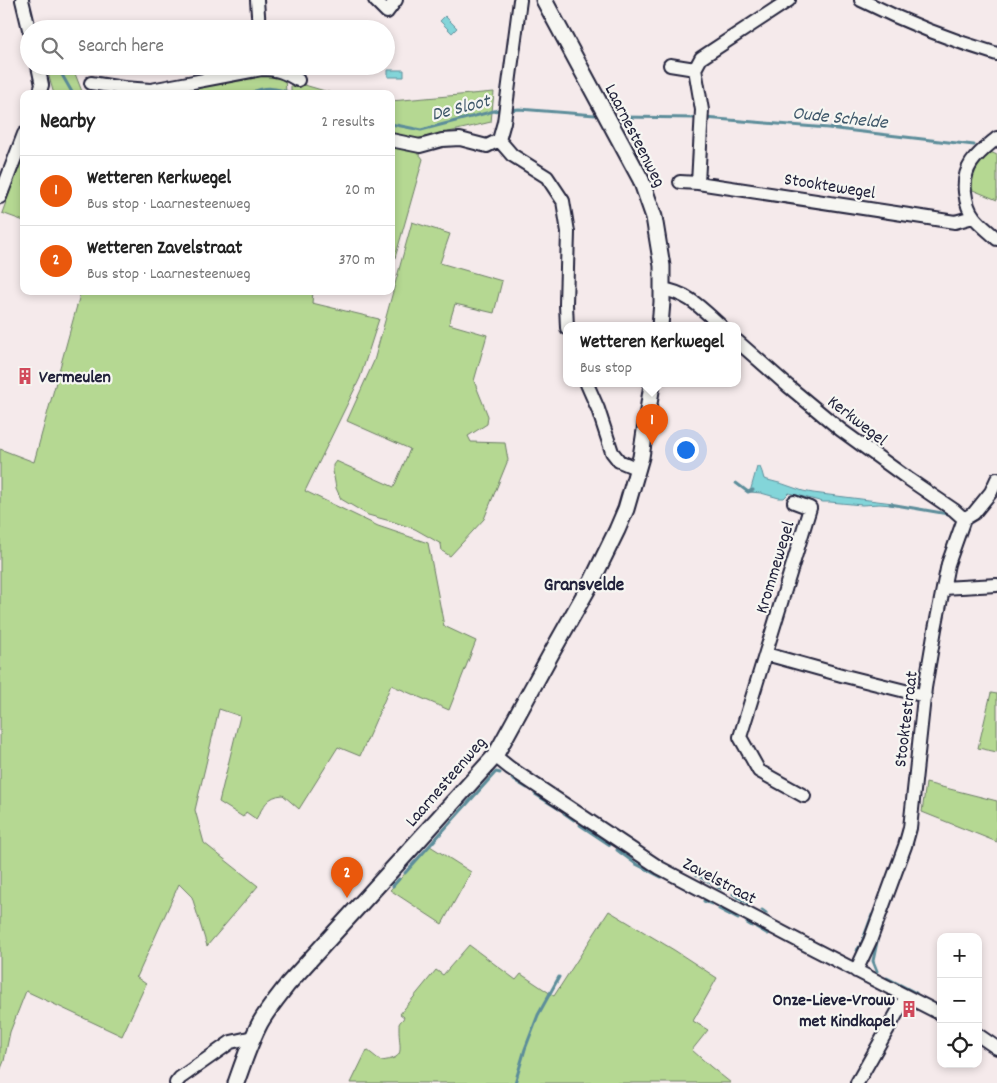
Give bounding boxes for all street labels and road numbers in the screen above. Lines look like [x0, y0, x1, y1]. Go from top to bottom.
street label: Laarnesteenweg [597, 80, 671, 192]
street label: Stooktewegel [782, 168, 878, 207]
street label: Kerkwegel [821, 391, 892, 454]
street label: Krommewegel [751, 518, 802, 617]
street label: Stooktestraat [889, 669, 926, 769]
street label: Laarnesteenweg [400, 732, 493, 833]
street label: Zavelstraat [677, 852, 761, 912]

